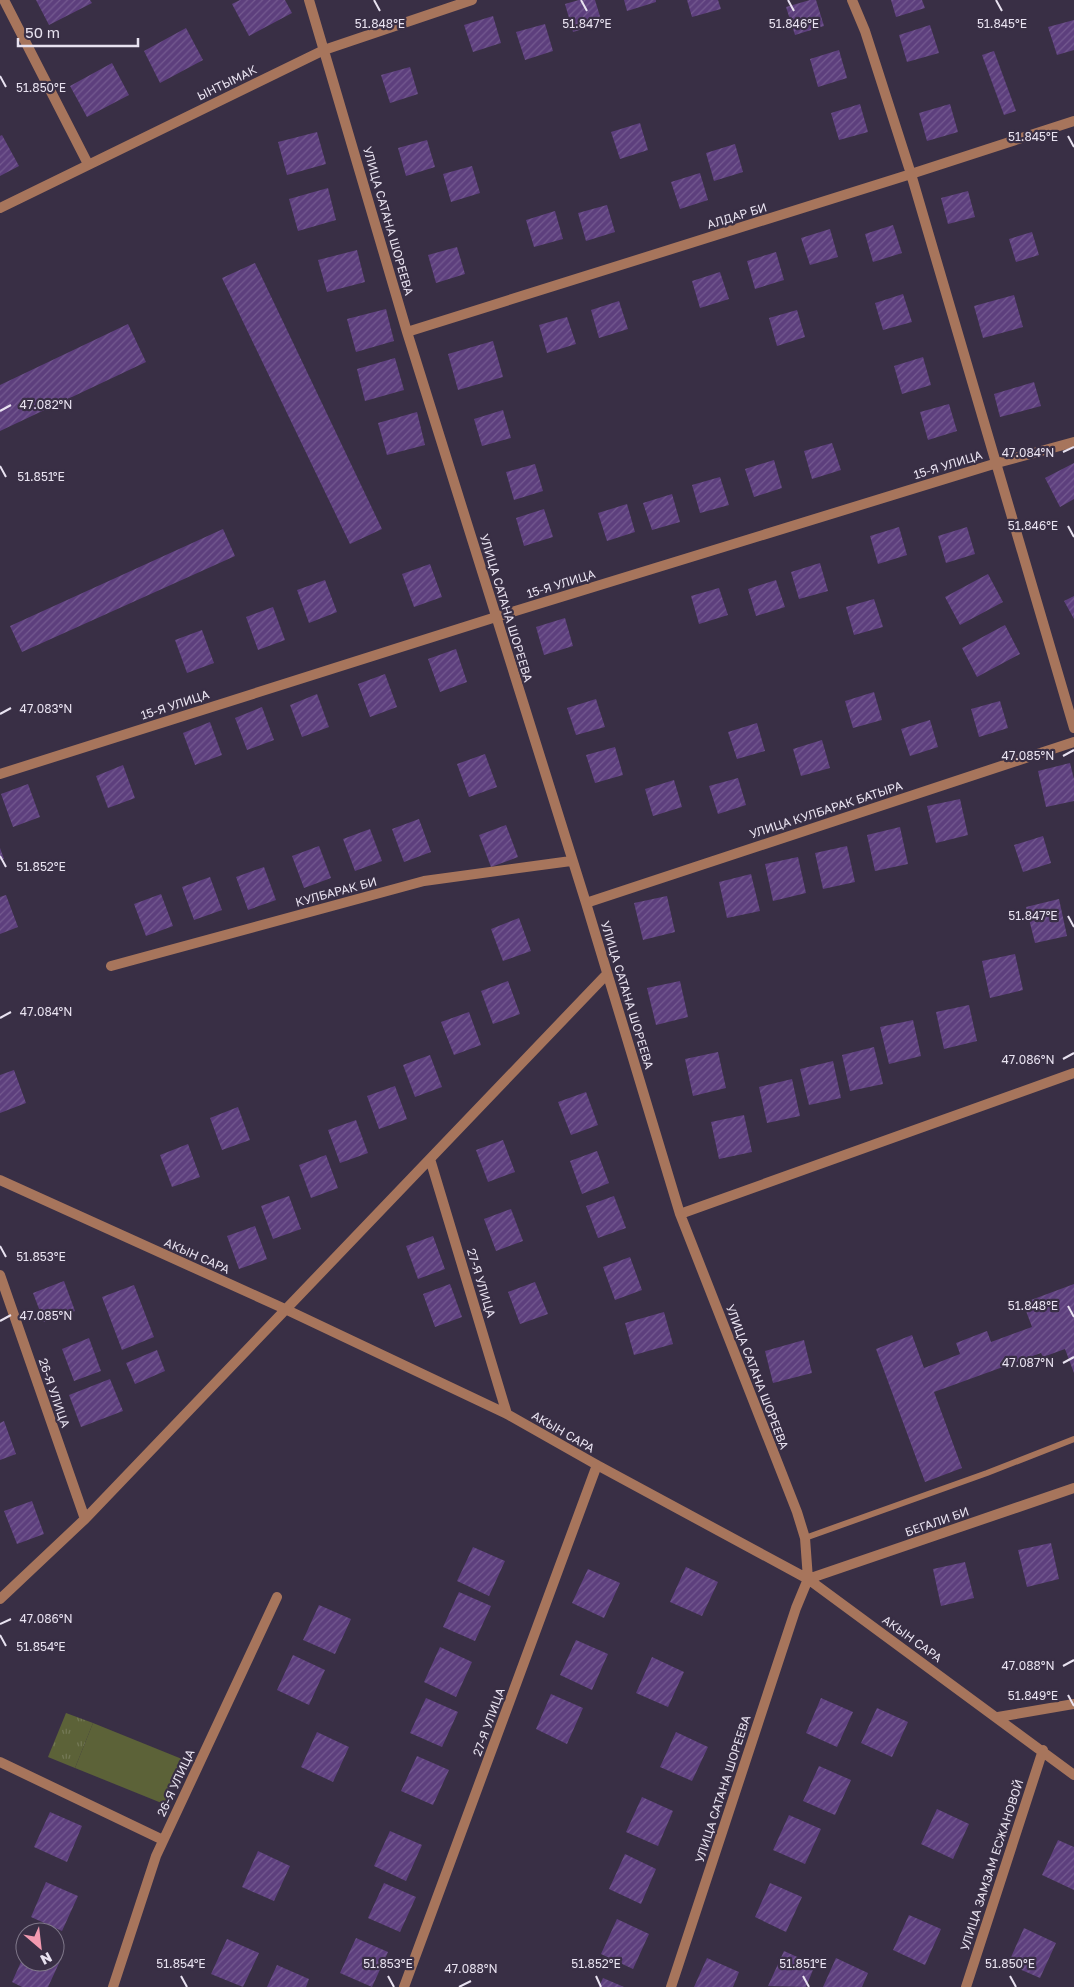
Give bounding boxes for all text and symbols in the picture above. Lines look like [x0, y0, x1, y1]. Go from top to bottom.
scale bar [18, 15, 138, 47]
text: 51.848°E [355, 16, 405, 31]
text: 51.847°E [562, 16, 612, 31]
text: 51.846°E [769, 16, 819, 31]
text: 51.845°E [977, 16, 1027, 31]
text: 50 m [25, 23, 60, 41]
street label: ЫНТЫМАК [194, 61, 260, 103]
text: 51.850°E [16, 80, 66, 95]
text: 51.845°E [1008, 129, 1058, 144]
street label: УЛИЦА САТАНА ШОРЕЕВА [360, 145, 417, 297]
street label: АЛДАР БИ [705, 199, 769, 232]
text: 47.082°N [20, 397, 72, 412]
text: 47.084°N [1002, 445, 1054, 460]
street label: 15-Я УЛИЦА [912, 447, 984, 482]
text: 51.851°E [17, 469, 65, 484]
text: 51.846°E [1008, 518, 1058, 533]
street label: УЛИЦА САТАНА ШОРЕЕВА [477, 532, 536, 684]
street label: 15-Я УЛИЦА [525, 566, 597, 601]
street label: 15-Я УЛИЦА [139, 686, 211, 723]
text: 47.083°N [20, 701, 72, 716]
text: 47.085°N [1002, 748, 1054, 763]
street label: УЛИЦА КУЛБАРАК БАТЫРА [747, 778, 904, 841]
text: 51.852°E [16, 859, 66, 874]
street label: КУЛБАРАК БИ [294, 873, 378, 910]
text: 51.847°E [1008, 908, 1058, 923]
street label: УЛИЦА САТАНА ШОРЕЕВА [598, 919, 657, 1071]
text: 47.084°N [20, 1004, 72, 1019]
text: 47.086°N [1001, 1052, 1055, 1067]
street label: АКЫН САРА [162, 1234, 232, 1277]
street label: 27-Я УЛИЦА [464, 1246, 499, 1319]
text: 51.853°E [16, 1249, 66, 1264]
text: 51.848°E [1008, 1298, 1058, 1313]
street label: УЛИЦА САТАНА ШОРЕЕВА [723, 1302, 792, 1451]
text: 47.085°N [20, 1308, 72, 1323]
text: 47.087°N [1002, 1355, 1054, 1370]
street label: 26-Я УЛИЦА [36, 1356, 73, 1430]
street label: АКЫН САРА [529, 1408, 597, 1456]
street label: БЕГАЛИ БИ [903, 1504, 971, 1540]
text: 47.086°N [19, 1611, 73, 1626]
street label: АКЫН САРА [880, 1612, 945, 1665]
text: 51.854°E [16, 1639, 66, 1654]
text: 47.088°N [1001, 1658, 1055, 1673]
street label: 27-Я УЛИЦА [469, 1686, 508, 1758]
text: 51.849°E [1008, 1688, 1058, 1703]
street label: УЛИЦА САТАНА ШОРЕЕВА [692, 1713, 753, 1864]
street label: 26-Я УЛИЦА [153, 1747, 198, 1819]
street label: УЛИЦА ЗАМЗАМ ЕСЖАНОВОЙ [957, 1777, 1026, 1952]
north arrow [15, 1922, 65, 1972]
text: N [38, 1949, 55, 1969]
text: 51.854°E [156, 1956, 206, 1971]
text: 51.853°E [363, 1956, 413, 1971]
text: 51.852°E [571, 1956, 621, 1971]
text: 51.851°E [779, 1956, 827, 1971]
text: 51.850°E [985, 1956, 1035, 1971]
text: 47.088°N [444, 1961, 498, 1976]

